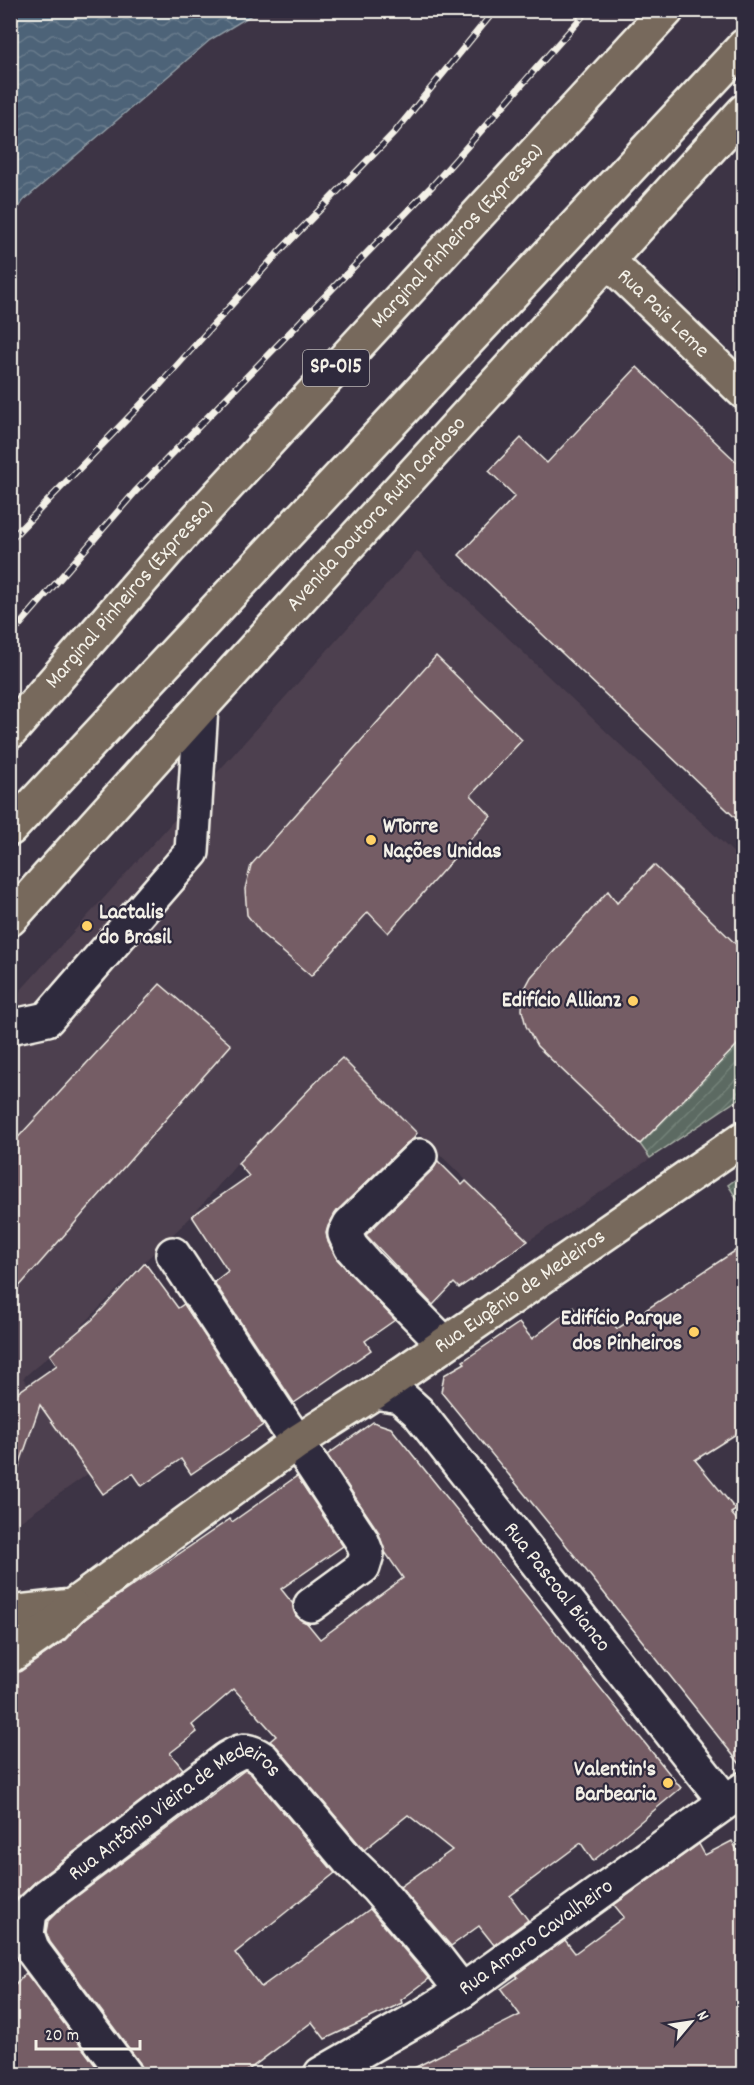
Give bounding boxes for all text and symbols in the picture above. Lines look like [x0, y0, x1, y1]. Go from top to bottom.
street label: Marginal Pinheiros (Expressa) [364, 137, 551, 336]
street label: Rua Pais Leme [610, 262, 716, 366]
road number: SP-015 [303, 350, 369, 386]
street label: Avenida Doutora Ruth Cardoso [279, 410, 474, 619]
street label: Marginal Pinheiros (Expressa) [38, 494, 222, 696]
place label: WTorre Nações Unidas [383, 812, 502, 868]
marker: WTorre Nações Unidas [364, 833, 378, 847]
place label: Lactalis do Brasil [99, 898, 172, 954]
marker: Lactalis do Brasil [80, 919, 94, 933]
place label: Edifício Allianz [502, 986, 622, 1017]
marker: Edifício Allianz [626, 994, 640, 1008]
street label: Rua Eugênio de Medeiros [428, 1222, 612, 1362]
place label: Edifício Parque dos Pinheiros [561, 1304, 682, 1360]
marker: Edifício Parque dos Pinheiros [687, 1325, 701, 1339]
street label: Rua Pascoal Bianco [495, 1516, 618, 1659]
street label: Rua Antônio Vieira de Medeiros [62, 1736, 288, 1889]
place label: Valentin's Barbearia [574, 1755, 657, 1811]
marker: Valentin's Barbearia [661, 1776, 675, 1790]
street label: Rua Amaro Cavalheiro [453, 1872, 620, 2004]
north arrow [661, 1992, 721, 2052]
text: N [690, 2007, 714, 2025]
scale bar [36, 2013, 140, 2051]
text: 20 m [45, 2024, 79, 2049]

